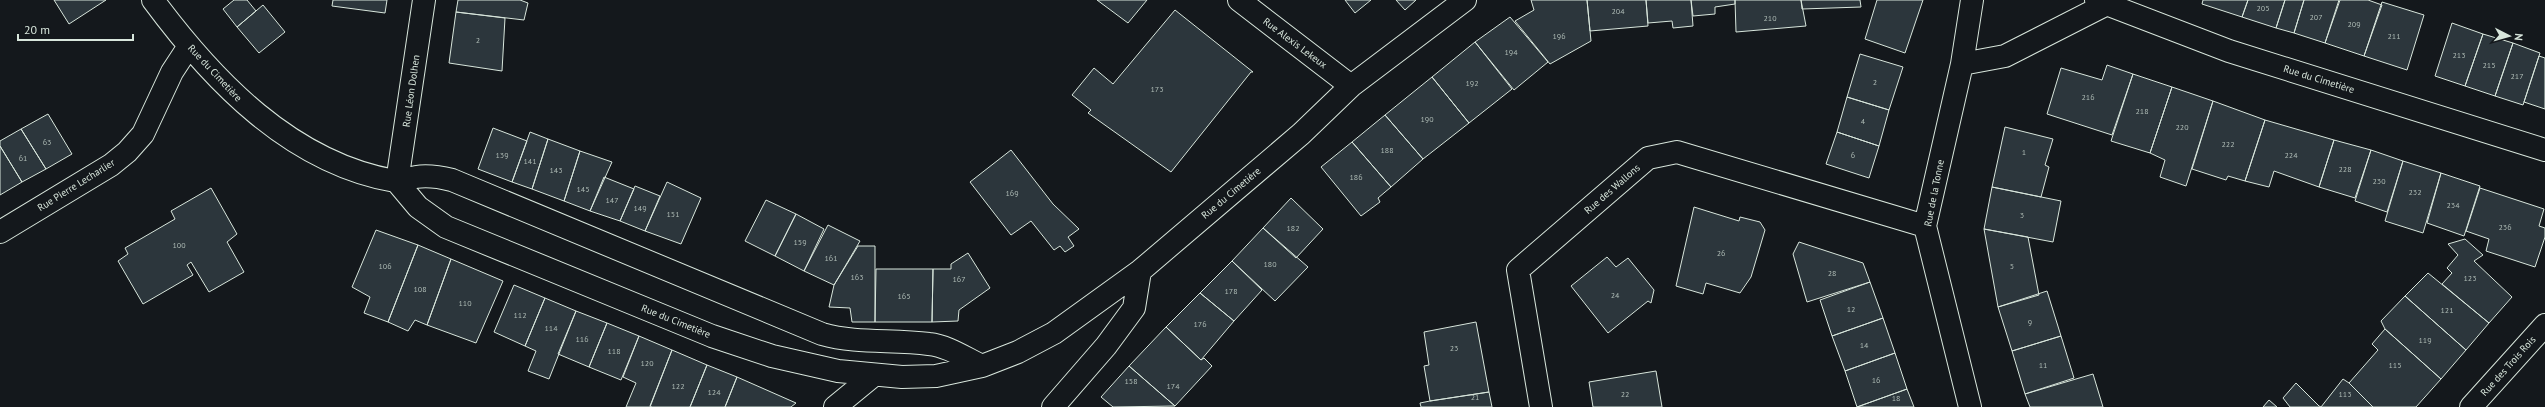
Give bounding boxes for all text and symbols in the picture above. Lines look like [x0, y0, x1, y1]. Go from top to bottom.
house number: 205 [2256, 3, 2270, 13]
house number: 204 [1611, 6, 1625, 16]
house number: 207 [2309, 12, 2323, 22]
house number: 210 [1763, 13, 1777, 23]
street label: Rue Alexis Lekeux [1260, 15, 1330, 71]
scale bar [18, 16, 133, 42]
north arrow [2489, 16, 2529, 56]
house number: 209 [2347, 19, 2361, 29]
text: 20 m [24, 22, 50, 37]
house number: 196 [1552, 31, 1566, 41]
house number: 211 [2387, 31, 2401, 41]
text: N [2512, 33, 2526, 41]
house number: 2 [476, 35, 480, 45]
street label: Rue du Cimetière [185, 42, 245, 104]
house number: 194 [1504, 47, 1518, 57]
house number: 213 [2452, 50, 2466, 60]
street label: Rue Léon Dolhen [399, 54, 423, 128]
house number: 215 [2482, 60, 2496, 70]
street label: Rue du Cimetière [2282, 62, 2356, 96]
house number: 217 [2510, 71, 2524, 81]
house number: 2 [1873, 77, 1877, 87]
house number: 192 [1465, 78, 1479, 88]
house number: 173 [1150, 84, 1164, 94]
house number: 216 [2081, 92, 2095, 102]
house number: 218 [2135, 106, 2149, 116]
house number: 190 [1420, 114, 1434, 124]
house number: 4 [1861, 116, 1866, 126]
house number: 220 [2175, 122, 2189, 132]
house number: 63 [43, 137, 51, 147]
house number: 222 [2221, 139, 2235, 149]
house number: 188 [1380, 145, 1394, 155]
house number: 1 [2022, 147, 2026, 157]
house number: 139 [495, 150, 509, 160]
house number: 6 [1851, 150, 1855, 160]
house number: 224 [2284, 150, 2298, 160]
house number: 61 [19, 153, 27, 163]
street label: Rue Pierre Lecharlier [35, 156, 118, 214]
house number: 141 [523, 156, 537, 166]
street label: Rue de la Tonne [1921, 158, 1947, 228]
street label: Rue des Wallons [1581, 161, 1643, 217]
street label: Rue du Cimetière [1199, 164, 1263, 222]
house number: 228 [2338, 164, 2352, 174]
house number: 143 [549, 165, 563, 175]
house number: 186 [1349, 172, 1363, 182]
house number: 230 [2372, 176, 2386, 186]
house number: 145 [576, 184, 590, 194]
house number: 232 [2408, 187, 2422, 197]
house number: 169 [1005, 188, 1019, 198]
house number: 147 [605, 195, 619, 205]
house number: 234 [2446, 200, 2460, 210]
house number: 149 [633, 203, 647, 213]
house number: 151 [666, 209, 680, 219]
house number: 3 [2020, 210, 2024, 220]
house number: 236 [2498, 222, 2512, 232]
house number: 182 [1286, 223, 1300, 233]
house number: 159 [793, 237, 807, 247]
house number: 100 [172, 240, 186, 250]
house number: 26 [1717, 248, 1725, 258]
house number: 161 [824, 253, 838, 263]
house number: 180 [1263, 259, 1277, 269]
house number: 106 [378, 261, 392, 271]
house number: 5 [2010, 261, 2014, 271]
house number: 28 [1828, 268, 1836, 278]
house number: 163 [850, 272, 864, 282]
house number: 123 [2463, 273, 2477, 283]
house number: 167 [952, 274, 966, 284]
house number: 108 [413, 284, 427, 294]
house number: 178 [1224, 286, 1238, 296]
house number: 24 [1611, 290, 1620, 300]
house number: 165 [897, 291, 911, 301]
house number: 110 [458, 298, 472, 308]
street label: Rue du Cimetière [639, 301, 713, 341]
house number: 12 [1847, 304, 1855, 314]
house number: 121 [2440, 305, 2454, 315]
house number: 112 [513, 310, 527, 320]
house number: 9 [2028, 317, 2032, 327]
house number: 176 [1193, 319, 1207, 329]
house number: 114 [544, 323, 558, 333]
street label: Rue des Trois Rois [2478, 333, 2538, 399]
house number: 116 [575, 334, 589, 344]
house number: 119 [2418, 335, 2432, 345]
house number: 14 [1860, 340, 1869, 350]
house number: 23 [1450, 343, 1458, 353]
house number: 118 [607, 346, 621, 356]
house number: 120 [640, 358, 654, 368]
house number: 11 [2039, 360, 2047, 370]
house number: 115 [2388, 360, 2402, 370]
house number: 16 [1872, 375, 1880, 385]
house number: 158 [1124, 376, 1138, 386]
house number: 122 [671, 381, 685, 391]
house number: 174 [1166, 381, 1180, 391]
house number: 124 [707, 387, 721, 397]
house number: 22 [1621, 389, 1629, 399]
house number: 113 [2338, 389, 2352, 399]
house number: 21 [1471, 392, 1479, 402]
house number: 18 [1892, 393, 1900, 403]

